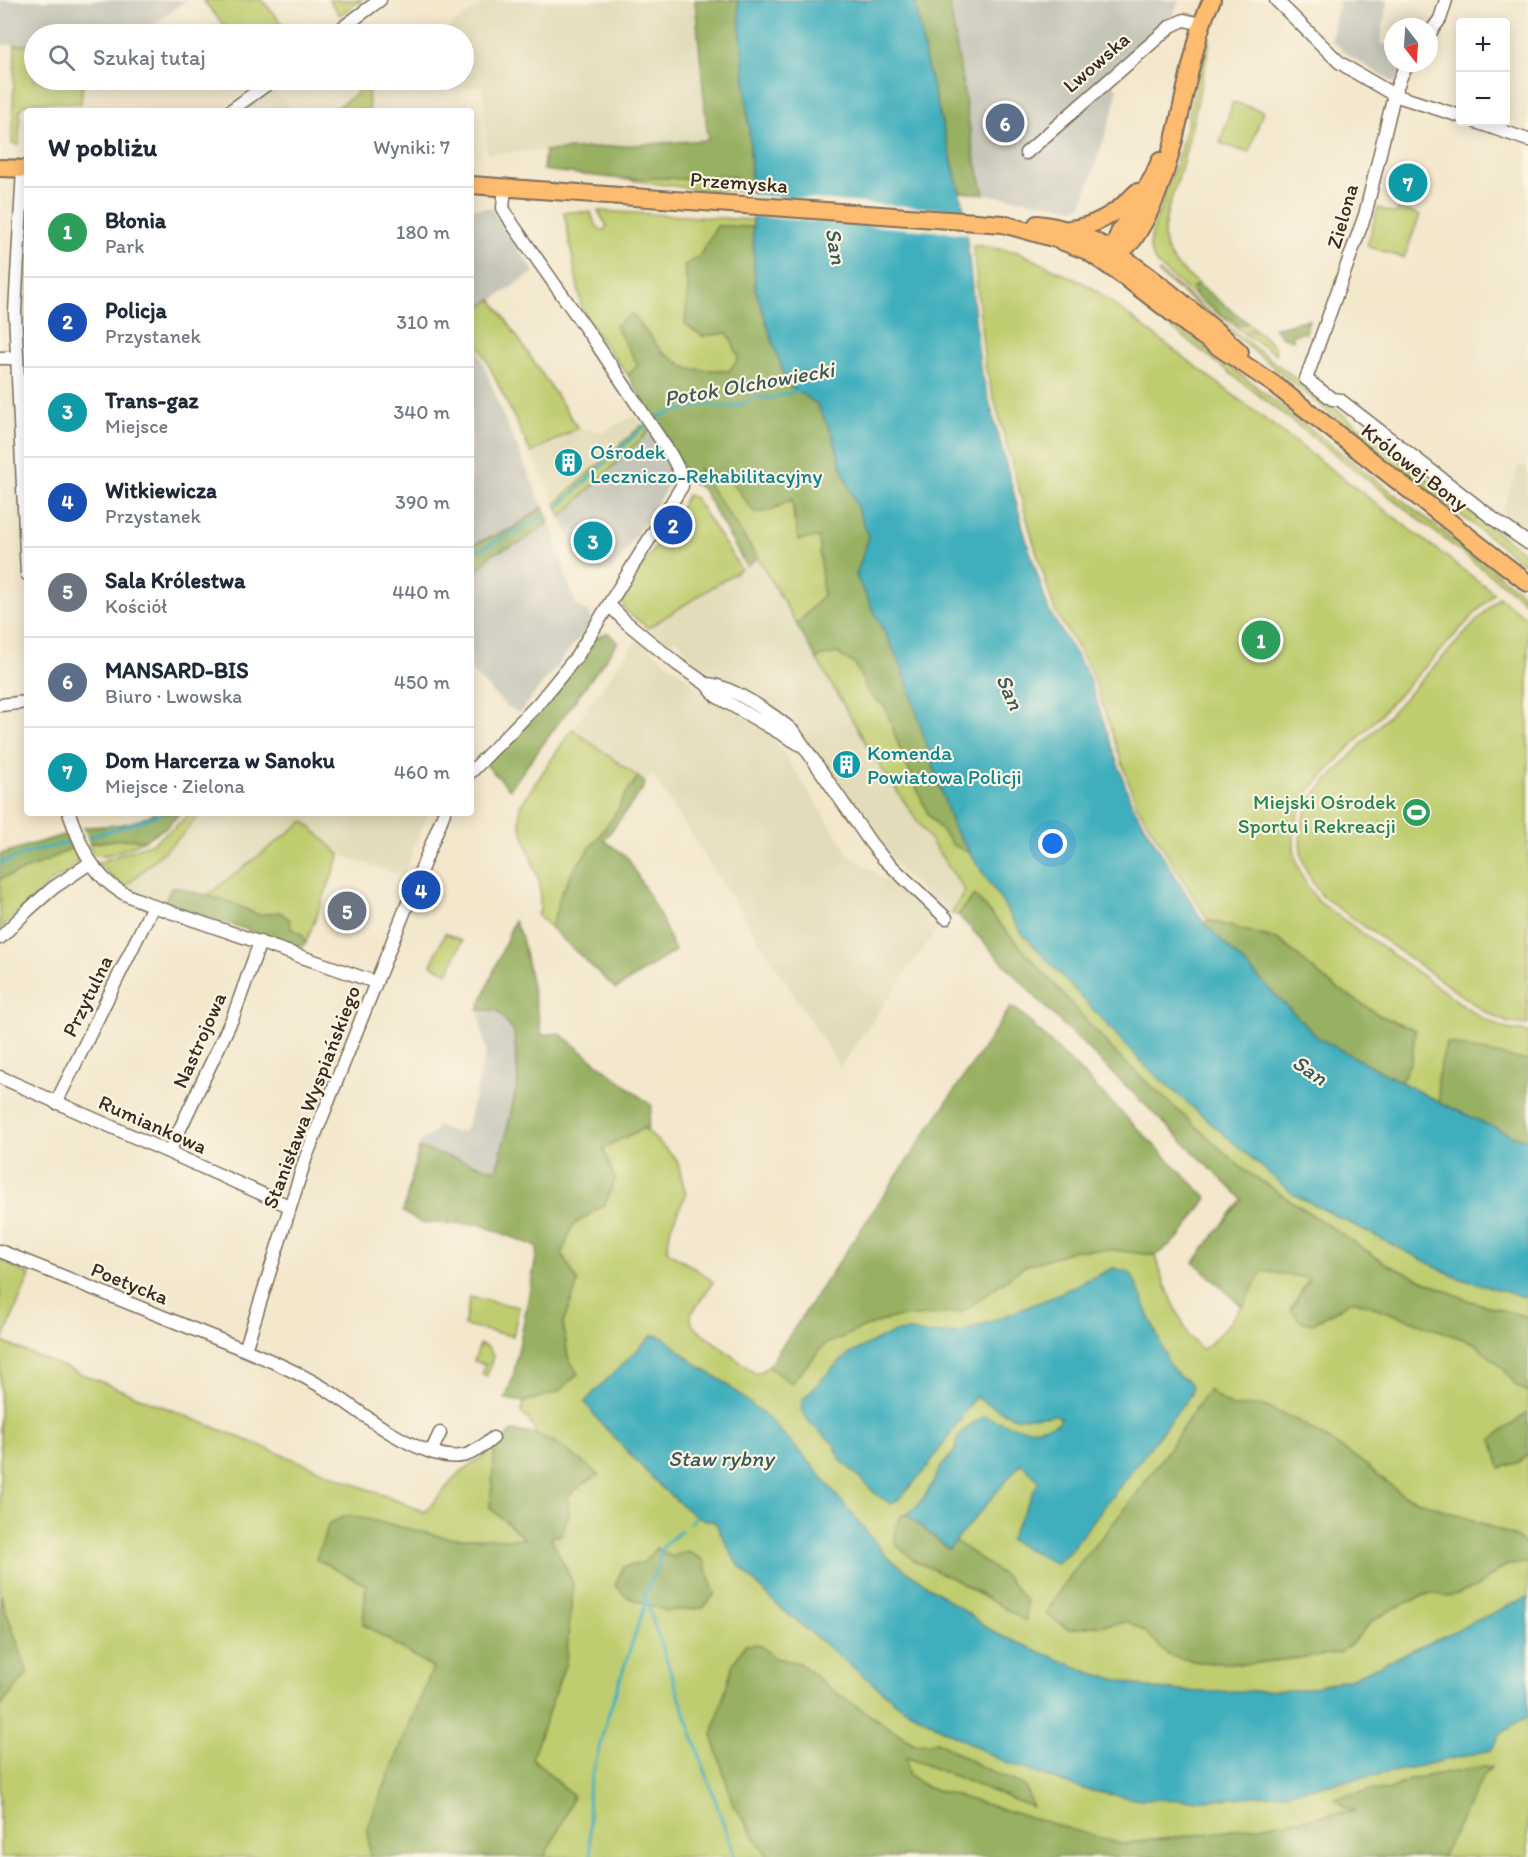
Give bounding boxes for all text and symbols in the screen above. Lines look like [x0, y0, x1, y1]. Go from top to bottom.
north arrow [1384, 18, 1438, 72]
map controls [1456, 18, 1510, 126]
button: + [1456, 18, 1510, 72]
search box [24, 24, 474, 90]
street label: Lwowska [1058, 26, 1134, 98]
icon: search [45, 41, 78, 74]
text: Szukaj tutaj [93, 44, 206, 71]
button: − [1456, 72, 1510, 126]
pin: 6 [986, 100, 1024, 146]
text: W pobliżu [48, 131, 157, 163]
text: Wyniki: 7 [373, 135, 450, 159]
pin: 7 [1388, 160, 1428, 206]
street label: Przemyska [689, 166, 789, 198]
street label: Zielona [1321, 181, 1363, 251]
text: Błonia [105, 207, 166, 234]
text: 1 [63, 220, 72, 244]
text: 180 m [396, 220, 450, 244]
water label: San [820, 226, 853, 267]
text: Park [105, 234, 144, 258]
text: Policja [105, 297, 167, 324]
text: 2 [62, 310, 73, 334]
text: 310 m [396, 310, 450, 334]
text: Przystanek [105, 324, 201, 348]
water label: Potok Olchowiecki [662, 355, 838, 412]
text: Trans-gaz [105, 387, 199, 414]
text: 3 [62, 400, 73, 424]
text: 340 m [393, 400, 450, 424]
text: Miejsce [105, 414, 168, 438]
street label: Królowej Bony [1357, 418, 1473, 516]
place label: Ośrodek Leczniczo-Rehabilitacyjny [590, 439, 822, 488]
building icon: Ośrodek Leczniczo-Rehabilitacyjny [553, 447, 585, 479]
text: Witkiewicza [105, 477, 217, 504]
text: 4 [61, 490, 74, 514]
text: 390 m [395, 490, 450, 514]
pin: 2 [654, 502, 692, 548]
text: Przystanek [105, 504, 201, 528]
pin: 3 [574, 518, 612, 564]
text: Sala Królestwa [105, 567, 245, 594]
text: 5 [62, 580, 73, 604]
text: 440 m [392, 580, 450, 604]
text: Kościół [105, 594, 167, 618]
pin: 1 [1242, 618, 1280, 662]
text: MANSARD-BIS [105, 657, 249, 684]
text: 6 [62, 670, 73, 694]
text: 450 m [394, 670, 450, 694]
water label: San [990, 670, 1030, 715]
text: Biuro · Lwowska [105, 684, 242, 708]
place label: Komenda Powiatowa Policji [867, 740, 1022, 789]
text: Dom Harcerza w Sanoku [105, 747, 335, 774]
building icon: Komenda Powiatowa Policji [830, 748, 862, 780]
text: 7 [63, 760, 72, 784]
text: 460 m [394, 760, 450, 784]
text: Miejsce · Zielona [105, 774, 245, 798]
place label: Miejski Ośrodek Sportu i Rekreacji [1238, 789, 1396, 838]
sports icon: Miejski Ośrodek Sportu i Rekreacji [1401, 797, 1433, 829]
your location [1038, 829, 1067, 858]
pin: 4 [402, 868, 440, 912]
pin: 5 [328, 888, 366, 934]
street label: Przytulna [57, 951, 117, 1041]
street label: Stanisława Wyspiańskiego [257, 982, 365, 1212]
street label: Nastrojowa [167, 988, 231, 1092]
water label: San [1287, 1049, 1333, 1092]
street label: Rumiankowa [95, 1089, 211, 1159]
street label: Poetycka [88, 1256, 173, 1310]
water label: Staw rybny [668, 1445, 776, 1472]

